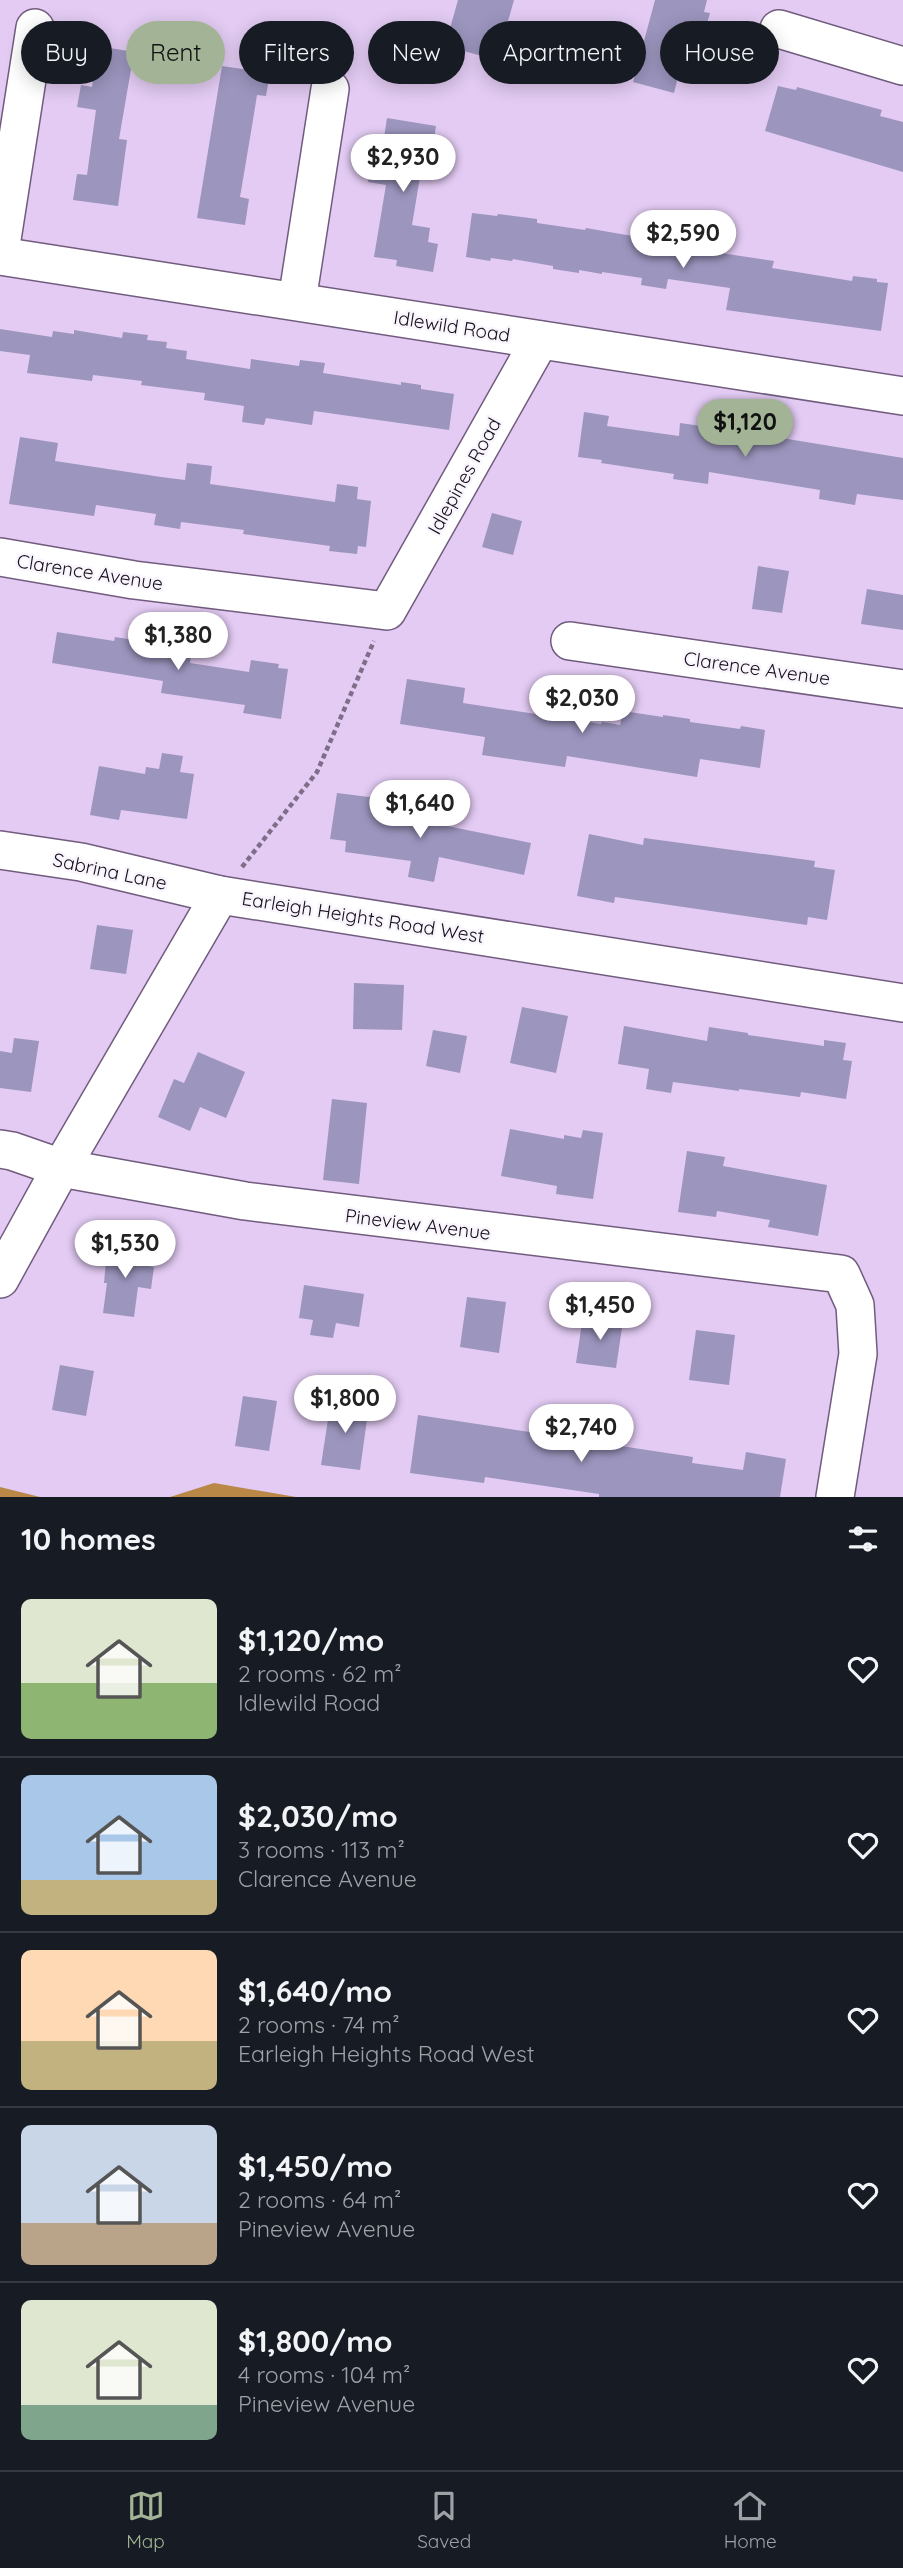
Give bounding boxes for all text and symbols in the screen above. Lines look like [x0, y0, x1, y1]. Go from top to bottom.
chip: Buy [21, 21, 112, 84]
chip: Rent [126, 21, 225, 84]
chip: Filters [239, 21, 354, 84]
chip: New [368, 21, 465, 84]
chip: Apartment [479, 21, 646, 84]
chip: House [660, 21, 779, 84]
pin: $2,930 [346, 134, 460, 194]
text: $2,930 [367, 142, 439, 171]
pin: $2,590 [626, 210, 740, 270]
text: $2,590 [646, 218, 720, 247]
street label: Idlewild Road [392, 305, 512, 347]
pin: $1,120 [688, 400, 802, 459]
text: $1,120 [713, 407, 777, 436]
street label: Idlepines Road [422, 413, 506, 539]
street label: Clarence Avenue [15, 549, 165, 595]
pin: $1,380 [121, 612, 235, 672]
text: $1,380 [144, 620, 212, 649]
street label: Clarence Avenue [682, 646, 832, 690]
pin: $2,030 [525, 676, 639, 735]
text: $2,030 [545, 683, 619, 712]
pin: $1,640 [363, 780, 477, 840]
text: $1,640 [385, 788, 455, 817]
street label: Sabrina Lane [51, 847, 169, 895]
street label: Earleigh Heights Road West [240, 886, 486, 948]
street label: Pineview Avenue [344, 1203, 492, 1245]
pin: $1,530 [68, 1220, 182, 1280]
text: $1,530 [91, 1228, 159, 1257]
pin: $1,450 [543, 1282, 657, 1342]
text: $1,450 [565, 1290, 635, 1319]
pin: $1,800 [288, 1376, 402, 1435]
text: $1,800 [310, 1383, 380, 1412]
pin: $2,740 [524, 1404, 638, 1464]
text: $2,740 [545, 1412, 617, 1441]
text: 10 homes [21, 1520, 156, 1558]
icon: filters [844, 1520, 882, 1558]
text: $1,120/mo [238, 1621, 384, 1659]
icon: home [77, 1627, 161, 1711]
icon: heart [844, 1650, 882, 1688]
text: 2 rooms · 62 m² [238, 1659, 402, 1688]
text: Idlewild Road [238, 1688, 380, 1717]
text: $2,030/mo [238, 1797, 398, 1835]
icon: home [77, 1803, 161, 1887]
icon: heart [844, 1826, 882, 1864]
text: 3 rooms · 113 m² [238, 1835, 405, 1864]
text: Clarence Avenue [238, 1864, 417, 1893]
text: $1,640/mo [238, 1972, 392, 2010]
icon: home [77, 1978, 161, 2062]
icon: heart [844, 2001, 882, 2039]
text: 2 rooms · 74 m² [238, 2010, 400, 2039]
text: Earleigh Heights Road West [238, 2039, 535, 2068]
text: $1,450/mo [238, 2147, 393, 2185]
icon: home [77, 2153, 161, 2237]
icon: heart [844, 2176, 882, 2214]
text: 2 rooms · 64 m² [238, 2185, 401, 2214]
text: Pineview Avenue [238, 2214, 415, 2243]
text: $1,800/mo [238, 2322, 393, 2360]
icon: home [77, 2328, 161, 2412]
icon: heart [844, 2351, 882, 2389]
text: 4 rooms · 104 m² [238, 2360, 410, 2389]
text: Pineview Avenue [238, 2389, 415, 2418]
tab: Map [126, 2487, 165, 2553]
tab: Saved [417, 2487, 471, 2553]
tab: Home [724, 2487, 777, 2553]

